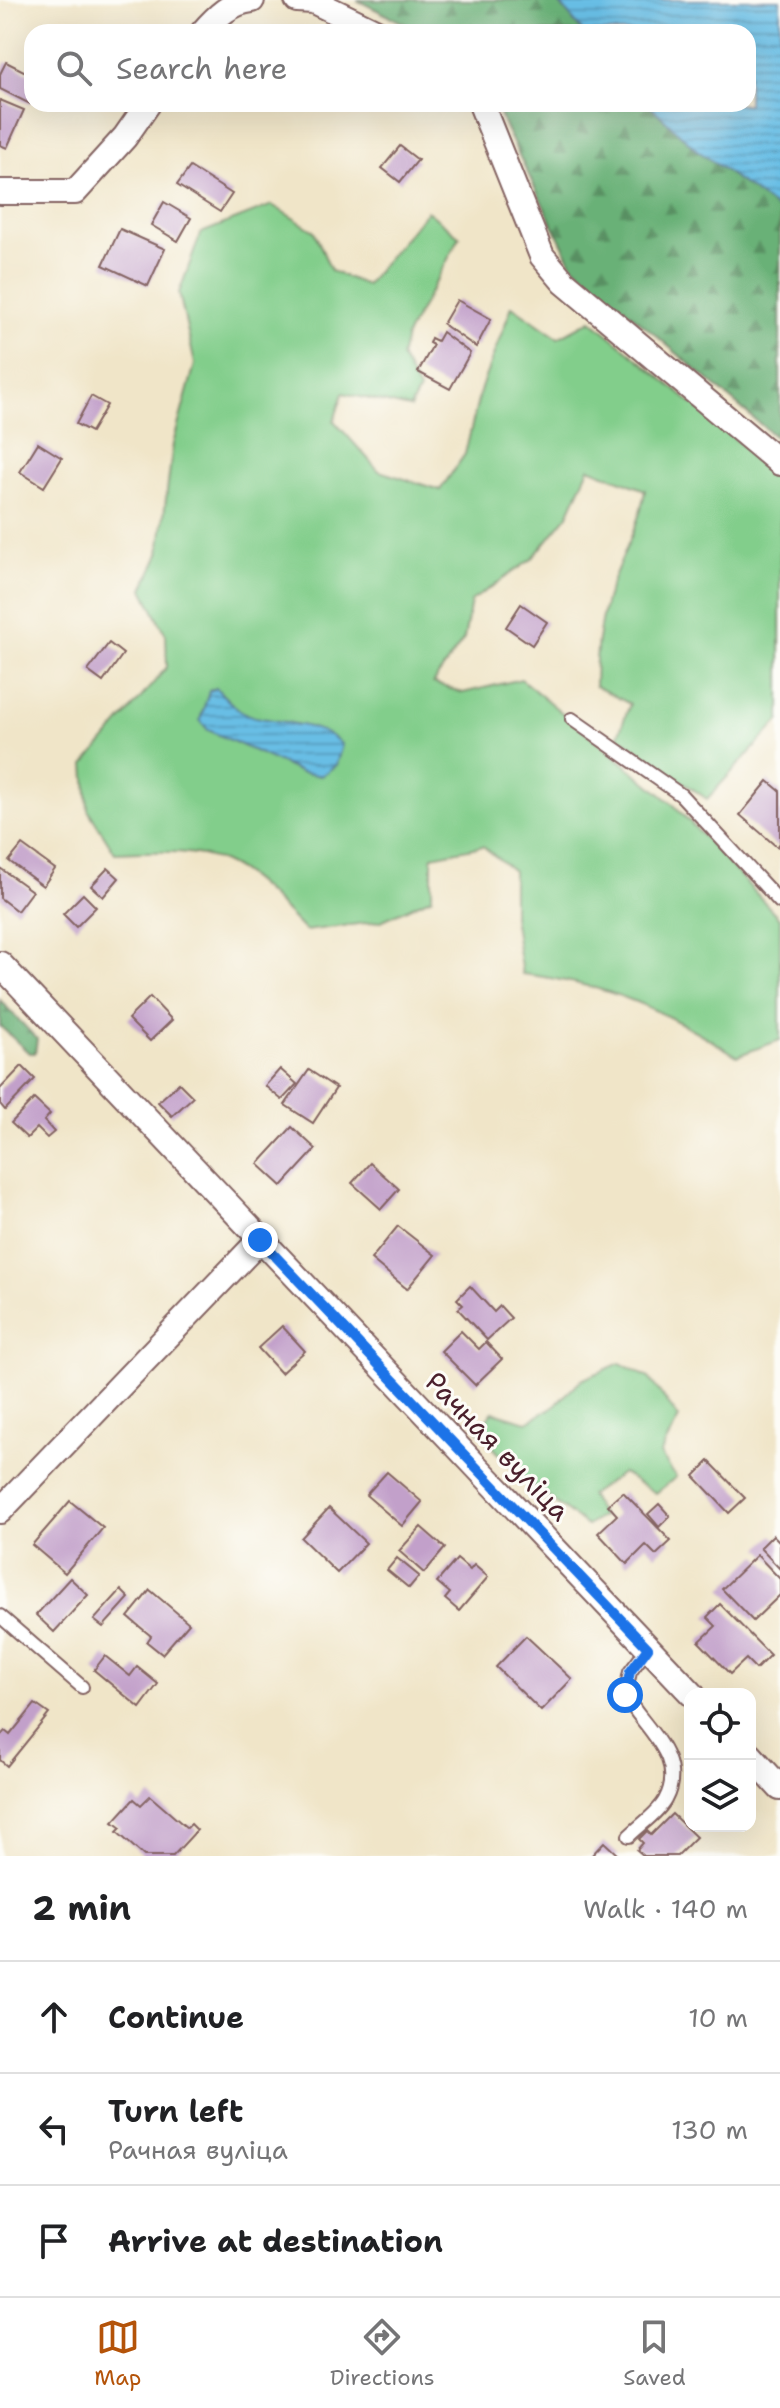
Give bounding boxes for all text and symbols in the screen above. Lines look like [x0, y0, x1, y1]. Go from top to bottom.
search box [24, 24, 756, 112]
icon: search [52, 46, 96, 90]
text: Search here [116, 48, 287, 89]
route end [242, 1222, 278, 1258]
street label: Рачная вуліца [417, 1363, 579, 1529]
route start [607, 1677, 643, 1713]
map controls [684, 1688, 756, 1832]
button: locate [684, 1688, 756, 1760]
button: layers [684, 1760, 756, 1832]
text: 2 min [32, 1885, 131, 1931]
text: Walk · 140 m [583, 1891, 748, 1926]
icon: ahead [32, 1995, 76, 2039]
text: Continue [108, 1997, 244, 2038]
text: 10 m [688, 2000, 748, 2035]
text: Turn left [108, 2091, 243, 2132]
icon: left [32, 2107, 76, 2151]
text: 130 m [671, 2112, 748, 2147]
text: Рачная вуліца [108, 2132, 288, 2167]
icon: arrive [32, 2219, 76, 2263]
text: Arrive at destination [108, 2221, 443, 2262]
tab: Map [94, 2315, 141, 2392]
tab: Directions [330, 2315, 435, 2392]
tab: Saved [623, 2315, 686, 2392]

